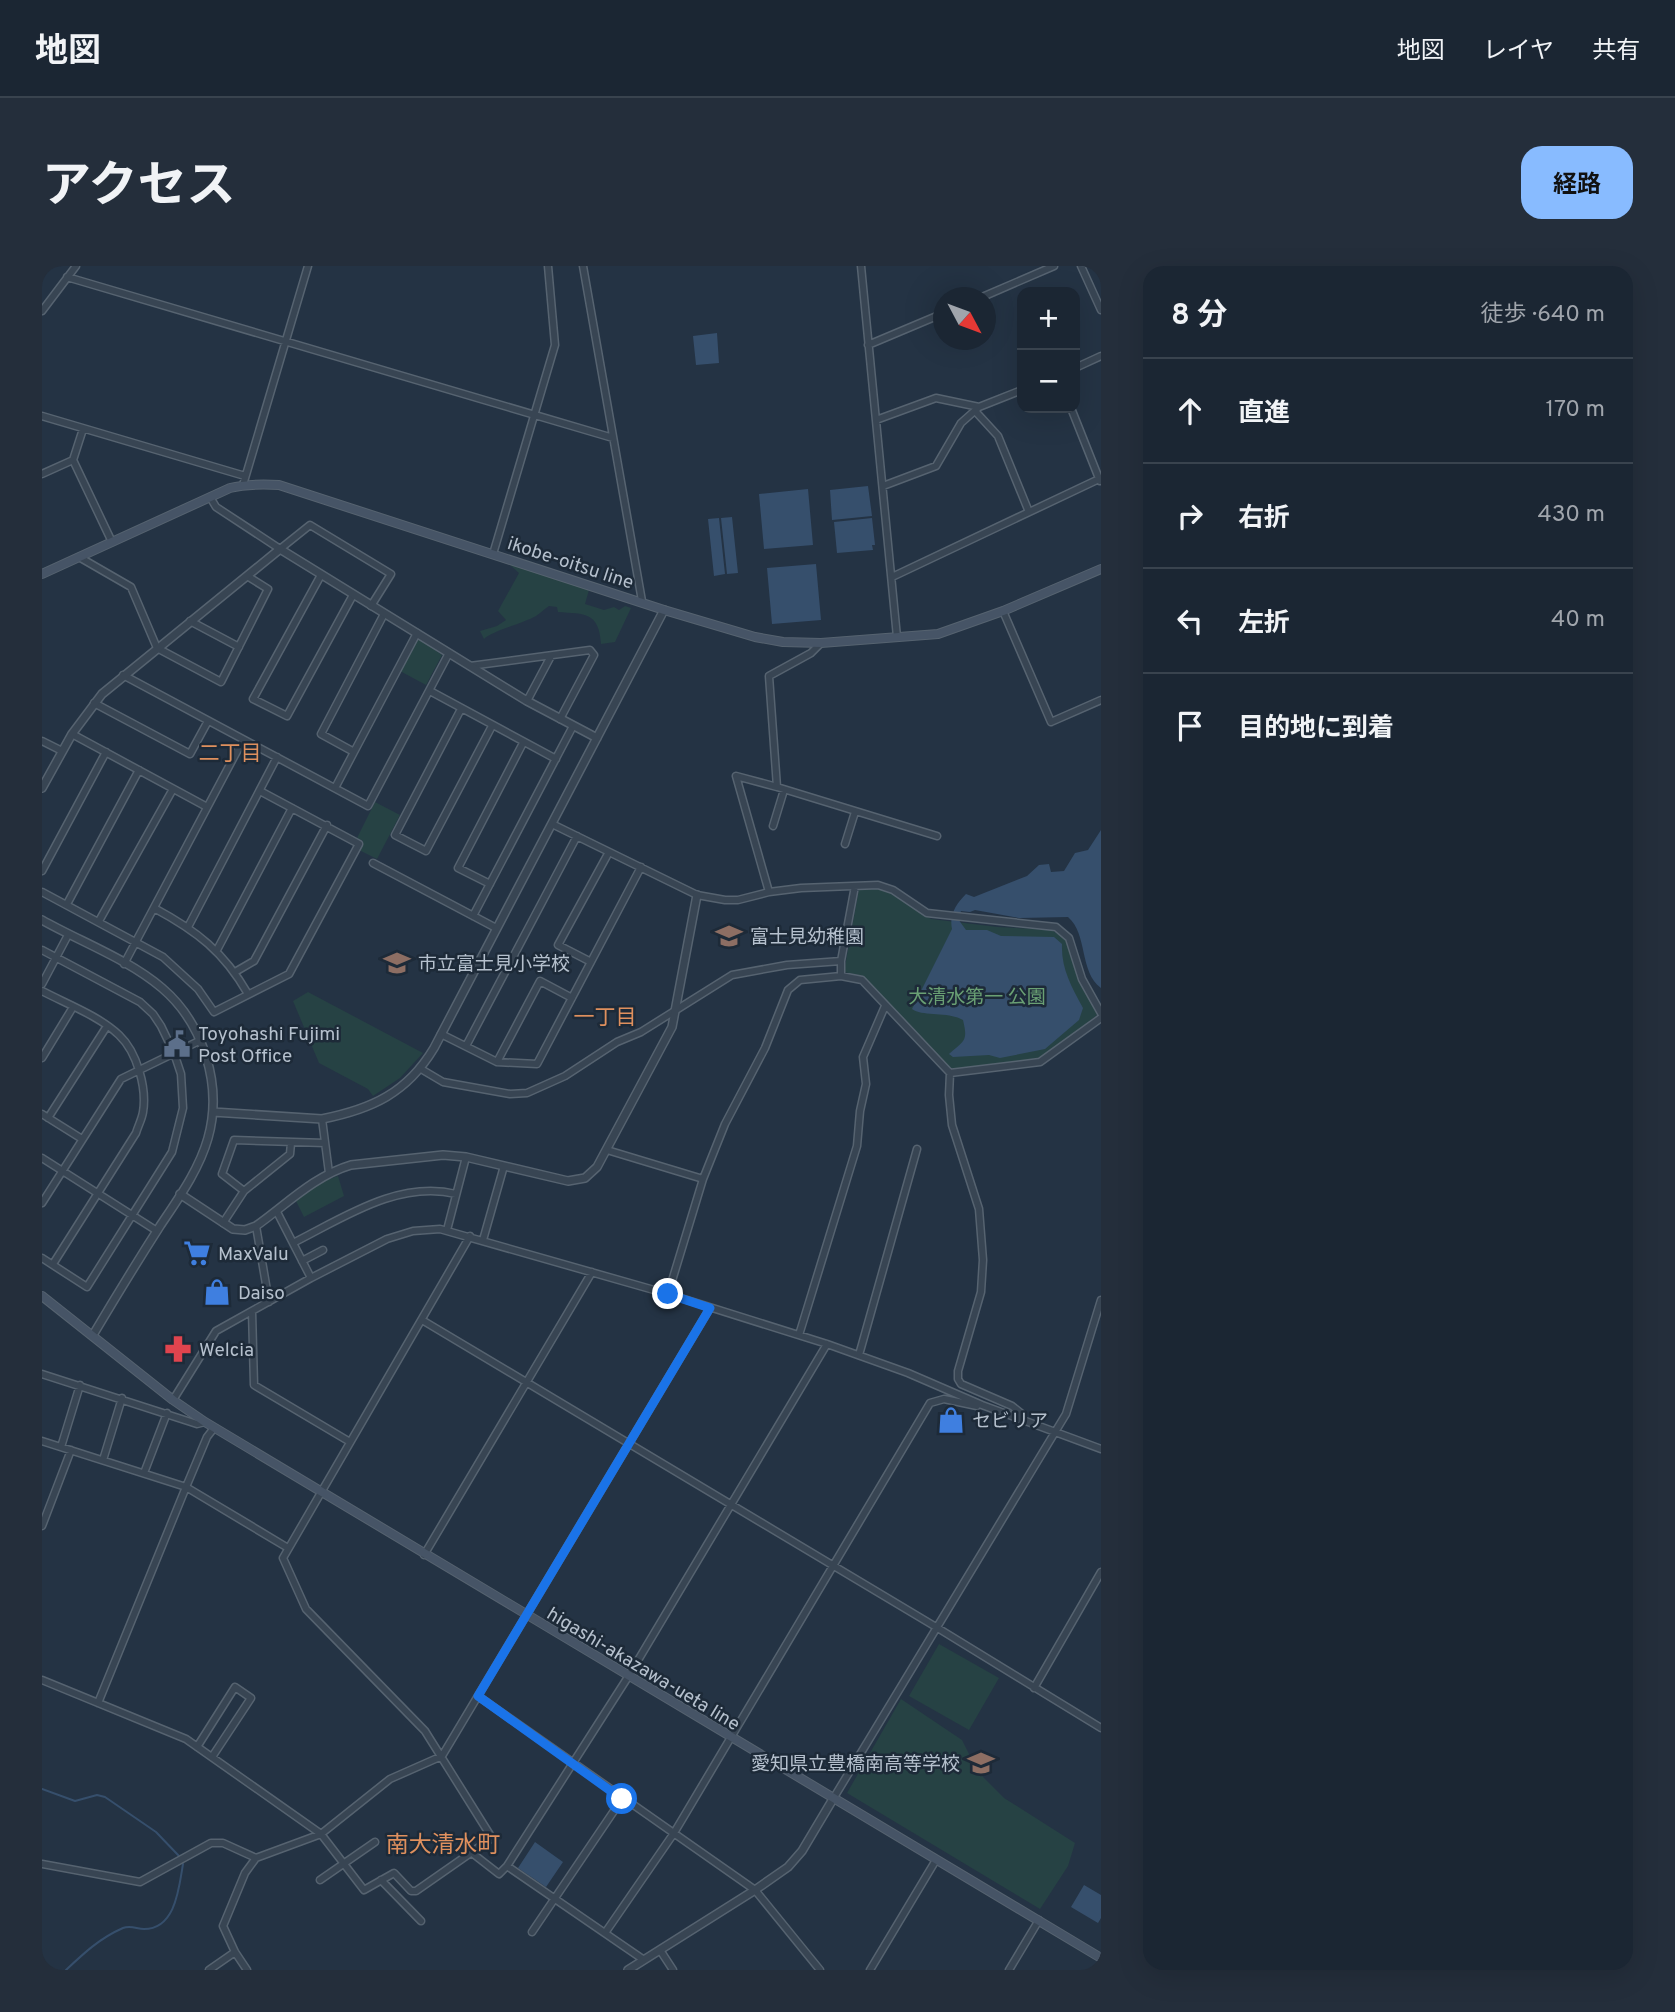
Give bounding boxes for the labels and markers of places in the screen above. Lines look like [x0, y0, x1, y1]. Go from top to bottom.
school or university icon: 富士見幼稚園 [714, 921, 744, 951]
place label: 富士見幼稚園 [750, 926, 864, 950]
school or university icon: 市立富士見小学校 [382, 948, 412, 978]
place label: 市立富士見小学校 [418, 953, 570, 977]
place label: Toyohashi Fujimi Post Office [198, 1023, 340, 1069]
public building icon: Toyohashi Fujimi Post Office [162, 1029, 192, 1059]
supermarket icon: MaxValu [182, 1238, 212, 1268]
place label: MaxValu [218, 1243, 289, 1267]
shop icon: Daiso [202, 1277, 232, 1307]
place label: Daiso [238, 1282, 285, 1306]
pharmacy icon: Welcia [163, 1334, 193, 1364]
place label: Welcia [199, 1339, 254, 1363]
shop icon: セビリア [936, 1405, 966, 1435]
place label: セビリア [972, 1410, 1048, 1434]
school or university icon: 愛知県立豊橋南高等学校 [966, 1748, 996, 1778]
place label: 愛知県立豊橋南高等学校 [751, 1753, 960, 1777]

